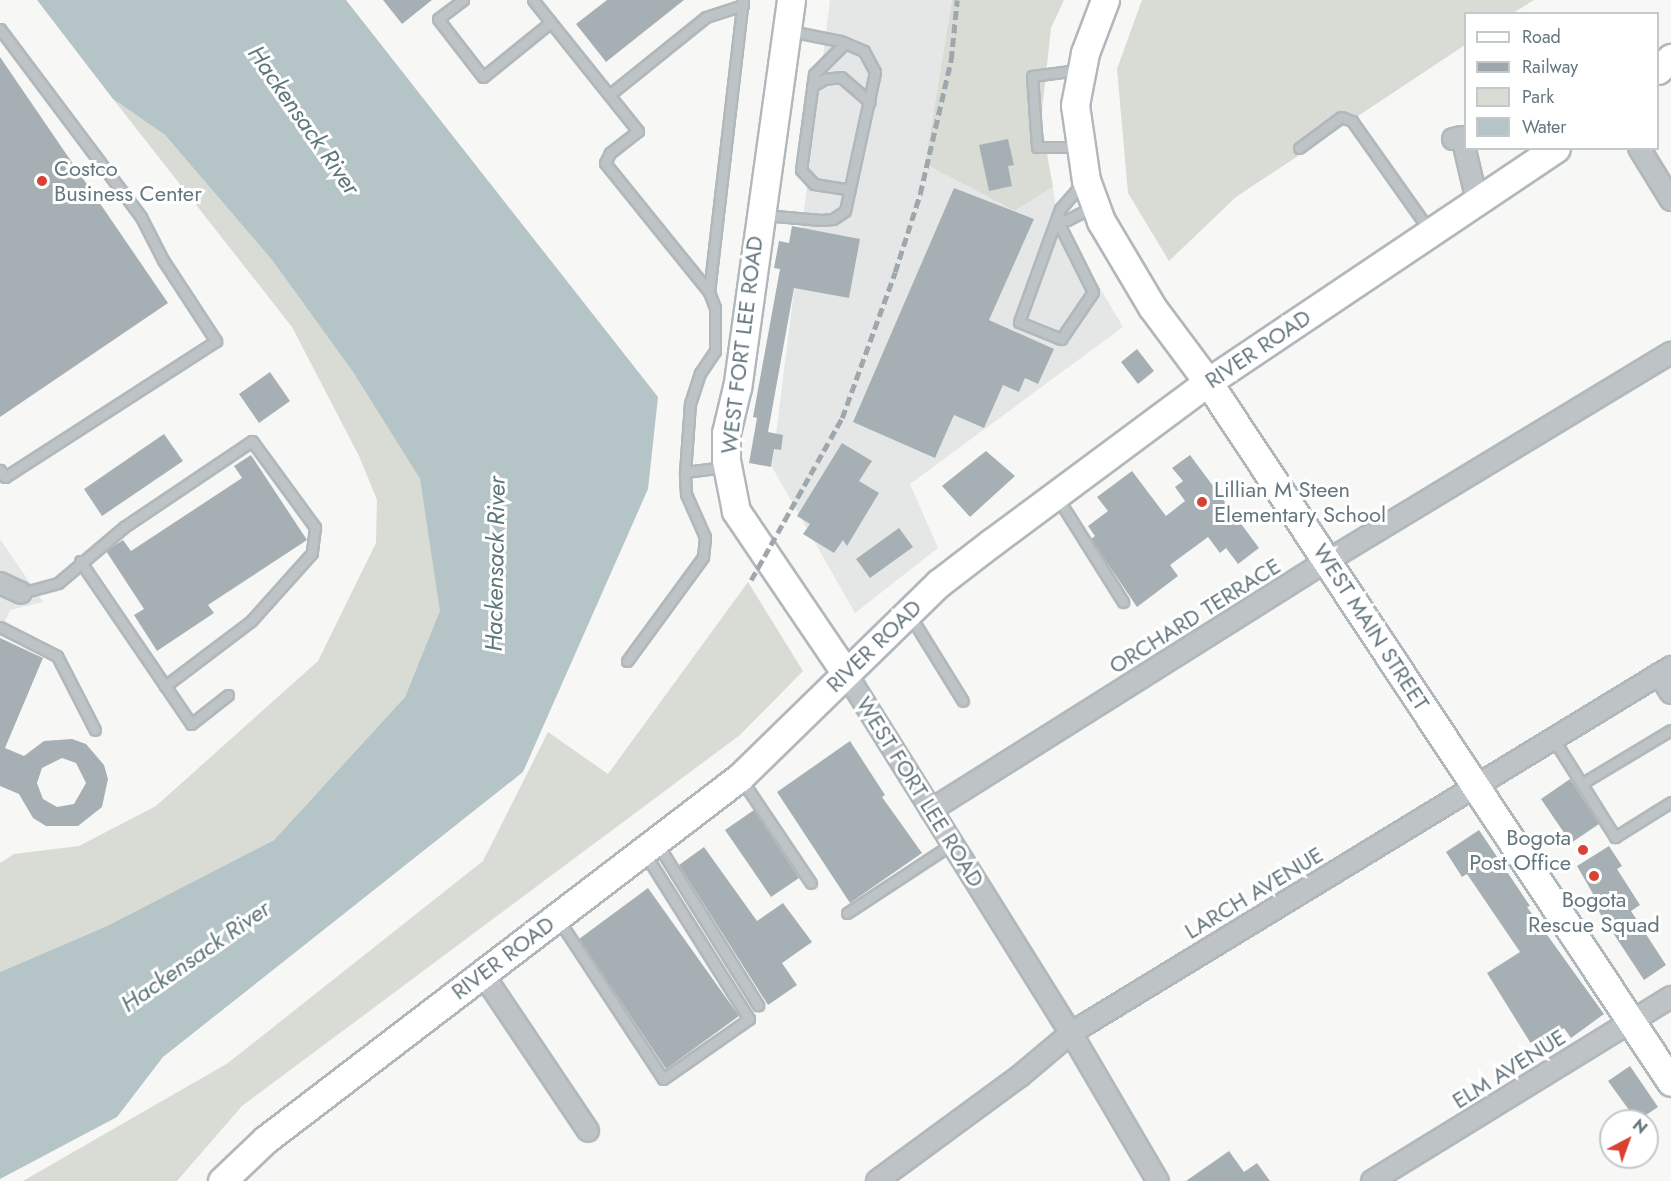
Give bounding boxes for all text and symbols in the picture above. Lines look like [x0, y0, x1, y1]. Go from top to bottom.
legend [1464, 12, 1659, 150]
text: Road [1522, 24, 1561, 50]
water label: Hackensack River [242, 40, 366, 200]
text: Railway [1522, 54, 1578, 80]
text: Park [1522, 84, 1554, 110]
text: Water [1522, 114, 1566, 140]
place label: Costco Business Center [54, 155, 202, 206]
marker: Costco Business Center [35, 174, 49, 188]
street label: WEST FORT LEE ROAD [716, 234, 768, 456]
street label: RIVER ROAD [1200, 304, 1316, 394]
water label: Hackensack River [479, 476, 511, 652]
place label: Lillian M Steen Elementary School [1214, 476, 1386, 528]
marker: Lillian M Steen Elementary School [1195, 495, 1209, 509]
street label: WEST MAIN STREET [1307, 539, 1435, 715]
street label: ORCHARD TERRACE [1105, 553, 1285, 679]
street label: RIVER ROAD [821, 594, 927, 698]
street label: WEST FORT LEE ROAD [851, 692, 989, 892]
place label: Bogota Post Office [1469, 824, 1571, 876]
street label: LARCH AVENUE [1180, 841, 1328, 945]
marker: Bogota Post Office [1576, 843, 1590, 857]
marker: Bogota Rescue Squad [1587, 869, 1601, 883]
place label: Bogota Rescue Squad [1528, 886, 1660, 938]
water label: Hackensack River [115, 894, 275, 1018]
street label: RIVER ROAD [446, 911, 560, 1005]
street label: ELM AVENUE [1448, 1024, 1570, 1114]
north arrow [1599, 1109, 1659, 1169]
text: N [1627, 1114, 1652, 1139]

